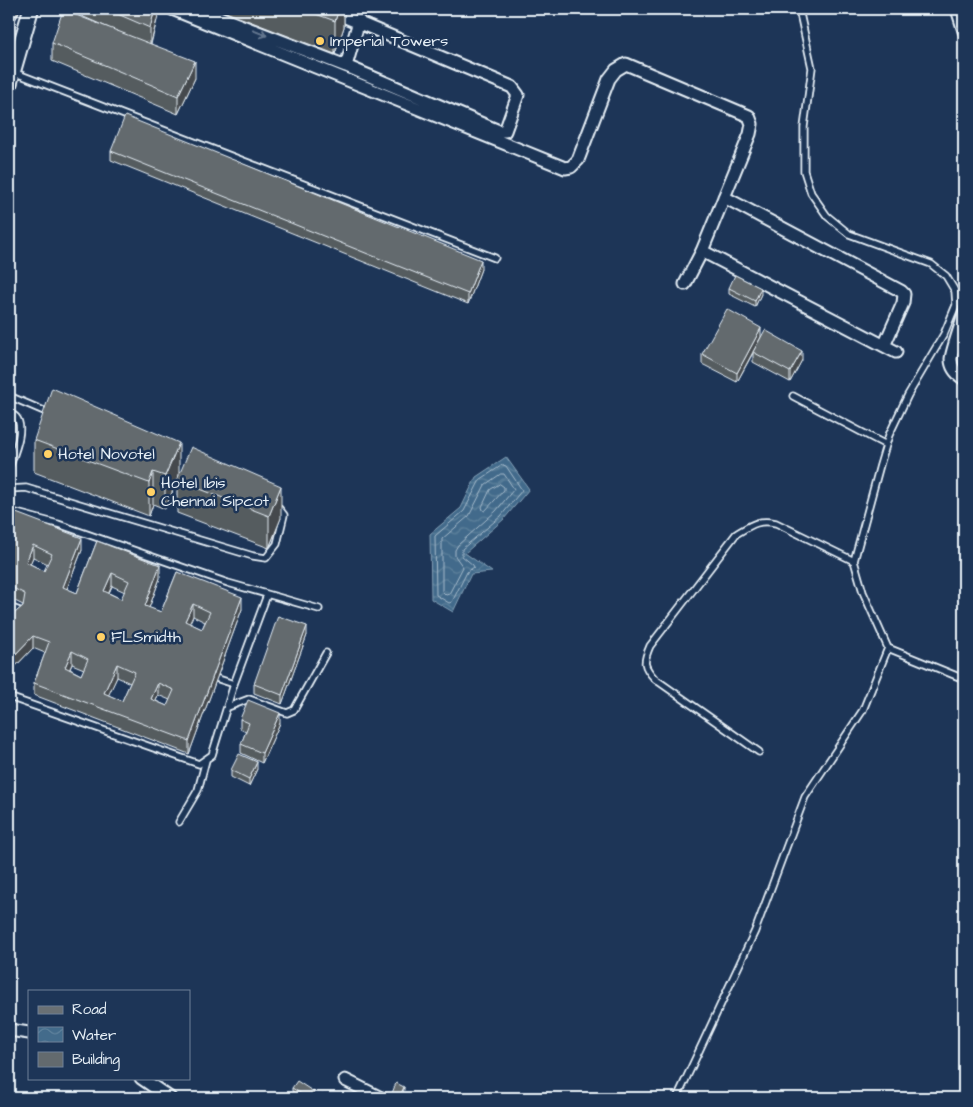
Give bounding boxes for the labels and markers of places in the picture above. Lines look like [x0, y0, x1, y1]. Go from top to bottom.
place label: Imperial Towers [330, 30, 448, 52]
marker: Imperial Towers [314, 35, 326, 47]
place label: Hotel Novotel [58, 443, 155, 465]
marker: Hotel Novotel [42, 448, 54, 460]
place label: Hotel Ibis Chennai Sipcot [161, 472, 270, 512]
marker: Hotel Ibis Chennai Sipcot [145, 486, 157, 498]
place label: FLSmidth [111, 626, 181, 648]
marker: FLSmidth [95, 631, 107, 643]

